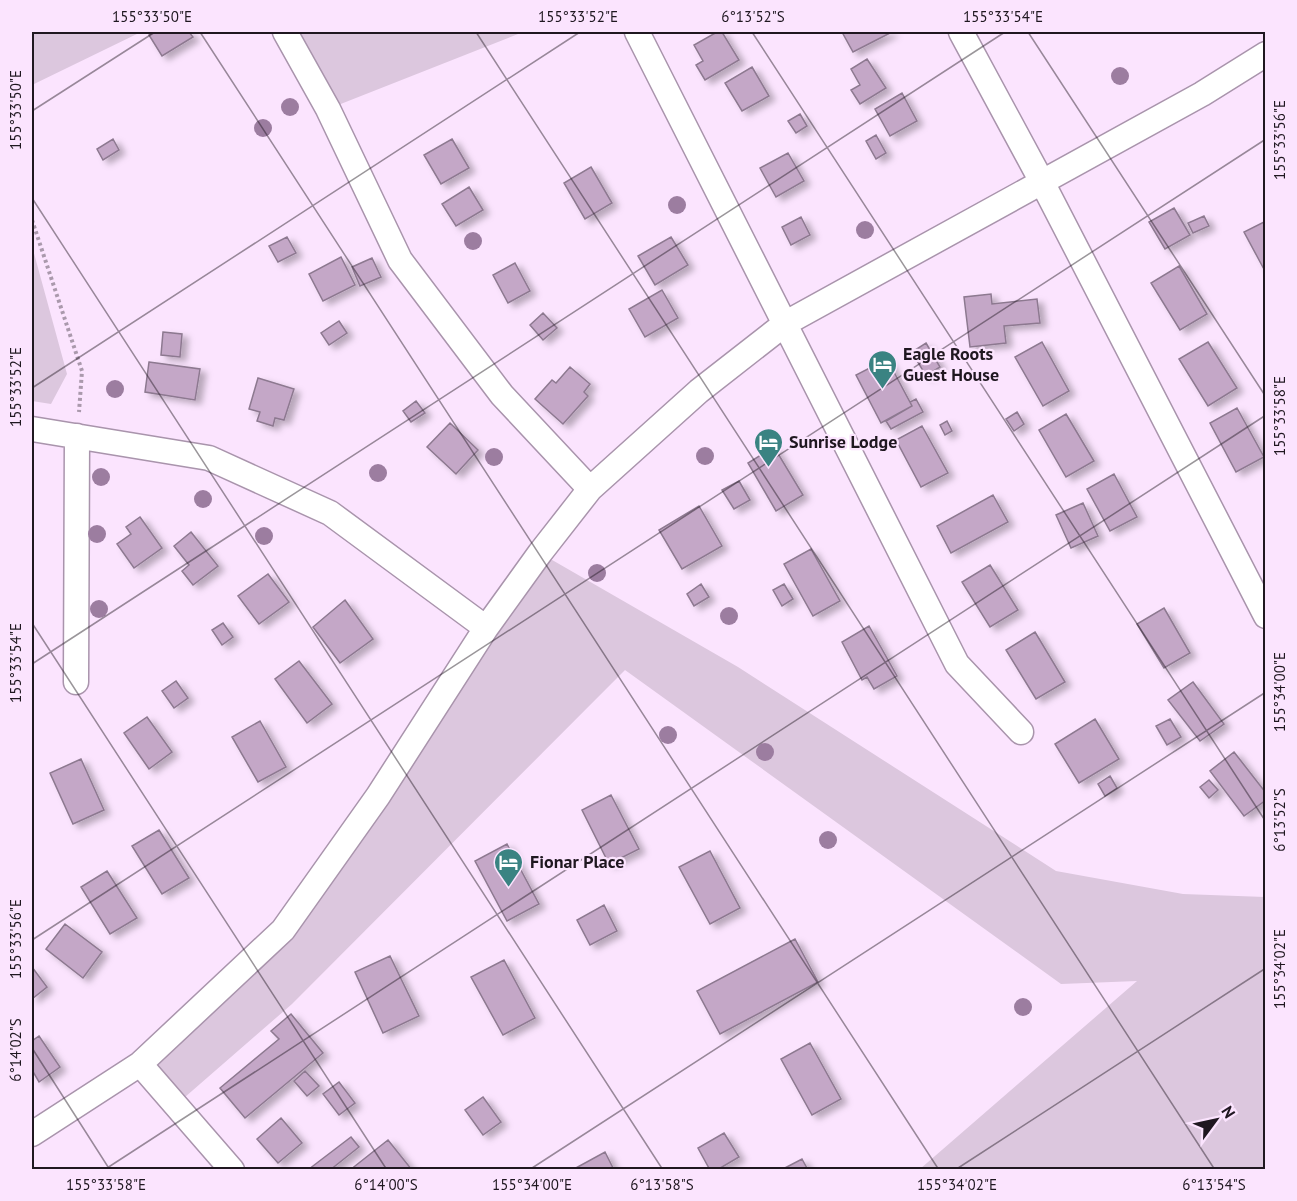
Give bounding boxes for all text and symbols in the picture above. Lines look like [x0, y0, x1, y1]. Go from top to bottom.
text: 155°33'50"E [112, 7, 192, 26]
text: 155°33'52"E [538, 7, 618, 26]
text: 6°13'52"S [721, 7, 785, 26]
text: 155°33'54"E [963, 7, 1043, 26]
text: 155°33'50"E [6, 70, 25, 150]
text: 155°33'56"E [1270, 100, 1289, 180]
place label: Eagle Roots Guest House [903, 342, 999, 386]
text: 155°33'52"E [6, 347, 25, 427]
hotel icon: Eagle Roots Guest House [866, 348, 898, 390]
text: 155°33'58"E [1270, 376, 1289, 456]
hotel icon: Sunrise Lodge [752, 426, 784, 468]
place label: Sunrise Lodge [789, 430, 897, 453]
text: 155°33'54"E [6, 623, 25, 703]
text: 155°34'00"E [1270, 652, 1289, 732]
text: 6°13'52"S [1270, 788, 1289, 852]
hotel icon: Fionar Place [493, 846, 525, 888]
place label: Fionar Place [530, 850, 624, 873]
text: 155°33'56"E [6, 899, 25, 979]
text: 155°34'02"E [1270, 929, 1289, 1009]
text: 6°14'02"S [6, 1018, 25, 1082]
north arrow [1186, 1090, 1246, 1150]
text: N [1217, 1102, 1240, 1122]
text: 155°33'58"E [66, 1175, 146, 1194]
text: 6°14'00"S [354, 1175, 418, 1194]
text: 155°34'00"E [492, 1175, 572, 1194]
text: 6°13'58"S [630, 1175, 694, 1194]
text: 155°34'02"E [917, 1175, 997, 1194]
text: 6°13'54"S [1182, 1175, 1246, 1194]

